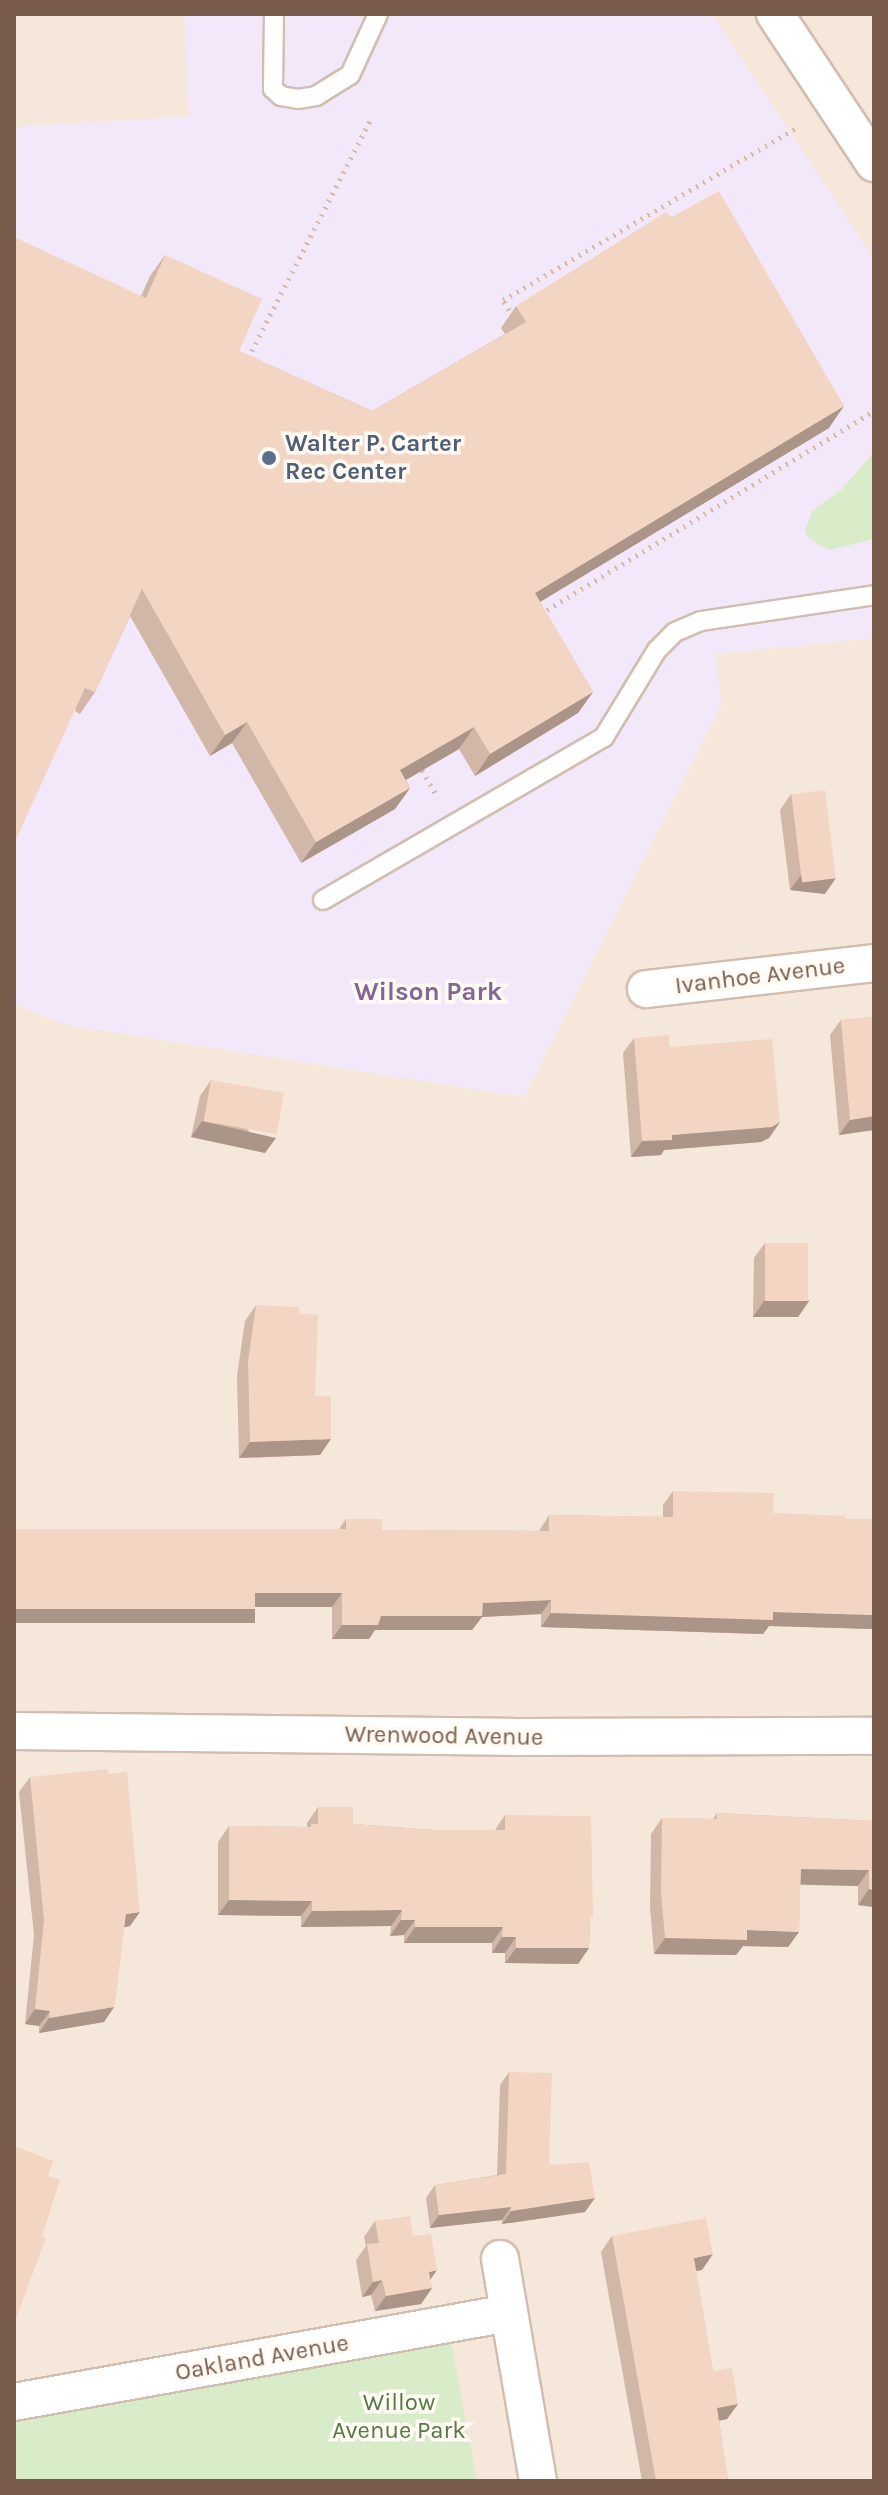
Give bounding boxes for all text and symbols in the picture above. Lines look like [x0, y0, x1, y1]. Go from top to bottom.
place label: Walter P. Carter Rec Center [285, 430, 461, 486]
marker: Walter P. Carter Rec Center [260, 449, 278, 467]
street label: Ivanhoe Avenue [673, 951, 847, 1001]
district label: Wilson Park [354, 976, 502, 1008]
street label: Wrenwood Avenue [344, 1720, 544, 1752]
street label: Oakland Avenue [173, 2329, 351, 2387]
park label: Willow Avenue Park [332, 2389, 466, 2445]

